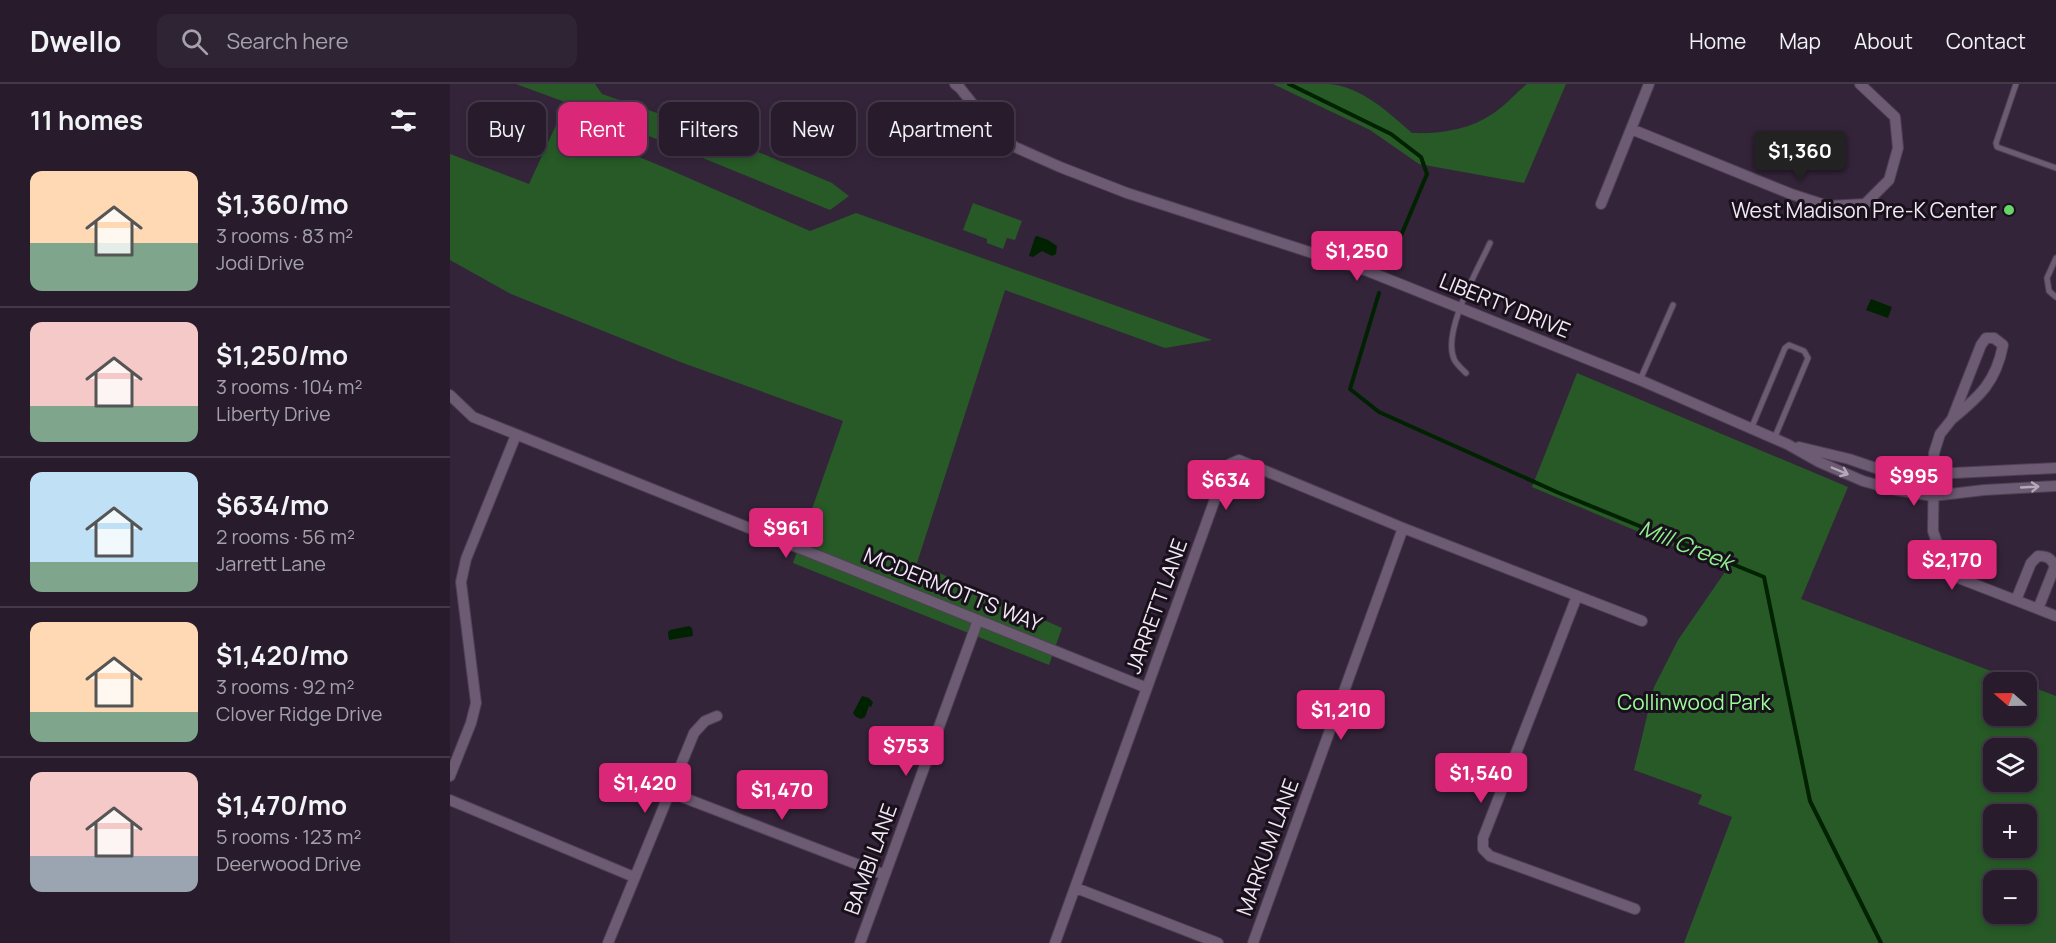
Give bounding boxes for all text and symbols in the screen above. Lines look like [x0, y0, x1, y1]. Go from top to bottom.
search box [157, 14, 577, 68]
text: Dwello [30, 22, 121, 60]
icon: search [178, 25, 211, 58]
text: Search here [226, 26, 349, 56]
text: Home [1689, 27, 1746, 55]
text: Map [1779, 27, 1821, 55]
text: About [1854, 27, 1913, 55]
text: Contact [1946, 27, 2026, 55]
text: 11 homes [30, 102, 143, 138]
chip: Buy [468, 102, 546, 156]
chip: Rent [558, 102, 647, 156]
chip: Filters [659, 102, 759, 156]
chip: New [771, 102, 856, 156]
chip: Apartment [868, 102, 1014, 156]
icon: filters [387, 104, 420, 137]
pin: $1,360 [1751, 131, 1849, 182]
text: $1,360 [1768, 137, 1832, 164]
text: $1,360/mo [216, 186, 349, 222]
icon: home [78, 195, 150, 267]
place label: West Madison Pre-K Center [1731, 196, 1997, 224]
marker: West Madison Pre-K Center [2002, 203, 2016, 217]
text: 3 rooms · 83 m² [216, 222, 353, 249]
pin: $1,250 [1308, 231, 1406, 282]
text: $1,250 [1325, 237, 1389, 264]
text: Jodi Drive [216, 249, 304, 276]
street label: LIBERTY DRIVE [1435, 266, 1575, 344]
text: $1,250/mo [216, 337, 348, 373]
icon: home [78, 346, 150, 418]
text: 3 rooms · 104 m² [216, 373, 362, 400]
text: Liberty Drive [216, 400, 331, 427]
pin: $995 [1878, 456, 1950, 507]
pin: $634 [1190, 460, 1262, 511]
text: $995 [1889, 462, 1939, 489]
text: $634 [1202, 466, 1250, 493]
one-way arrow [1830, 466, 1848, 477]
one-way arrow [2020, 481, 2040, 492]
text: $634/mo [216, 487, 329, 523]
icon: home [78, 496, 150, 568]
pin: $961 [750, 508, 822, 559]
water label: Mill Creek [1635, 513, 1740, 578]
text: $961 [763, 514, 809, 541]
text: 2 rooms · 56 m² [216, 523, 355, 550]
street label: JARRETT LANE [1119, 535, 1193, 677]
street label: MCDERMOTTS WAY [860, 540, 1047, 638]
pin: $2,170 [1903, 540, 2001, 591]
text: $2,170 [1922, 546, 1982, 573]
text: Jarrett Lane [216, 550, 326, 577]
text: $1,420/mo [216, 637, 349, 673]
icon: home [78, 646, 150, 718]
north arrow [1983, 672, 2037, 726]
map controls [1983, 672, 2037, 924]
text: 3 rooms · 92 m² [216, 673, 355, 700]
park label: Collinwood Park [1617, 688, 1771, 716]
pin: $1,210 [1292, 690, 1390, 741]
text: $1,210 [1311, 696, 1371, 723]
text: Clover Ridge Drive [216, 700, 383, 727]
pin: $753 [870, 726, 942, 777]
text: $753 [883, 732, 929, 759]
button: layers [1983, 738, 2037, 792]
pin: $1,540 [1432, 753, 1530, 804]
text: $1,540 [1449, 759, 1513, 786]
pin: $1,420 [596, 763, 694, 814]
text: $1,420 [613, 769, 677, 796]
pin: $1,470 [733, 770, 831, 821]
street label: MARKUM LANE [1229, 775, 1305, 919]
text: $1,470 [751, 776, 813, 803]
text: $1,470/mo [216, 787, 347, 823]
icon: home [78, 796, 150, 868]
street label: BAMBI LANE [837, 800, 903, 918]
button: + [1983, 804, 2037, 858]
text: 5 rooms · 123 m² [216, 823, 361, 850]
text: Deerwood Drive [216, 850, 361, 877]
button: − [1983, 870, 2037, 924]

